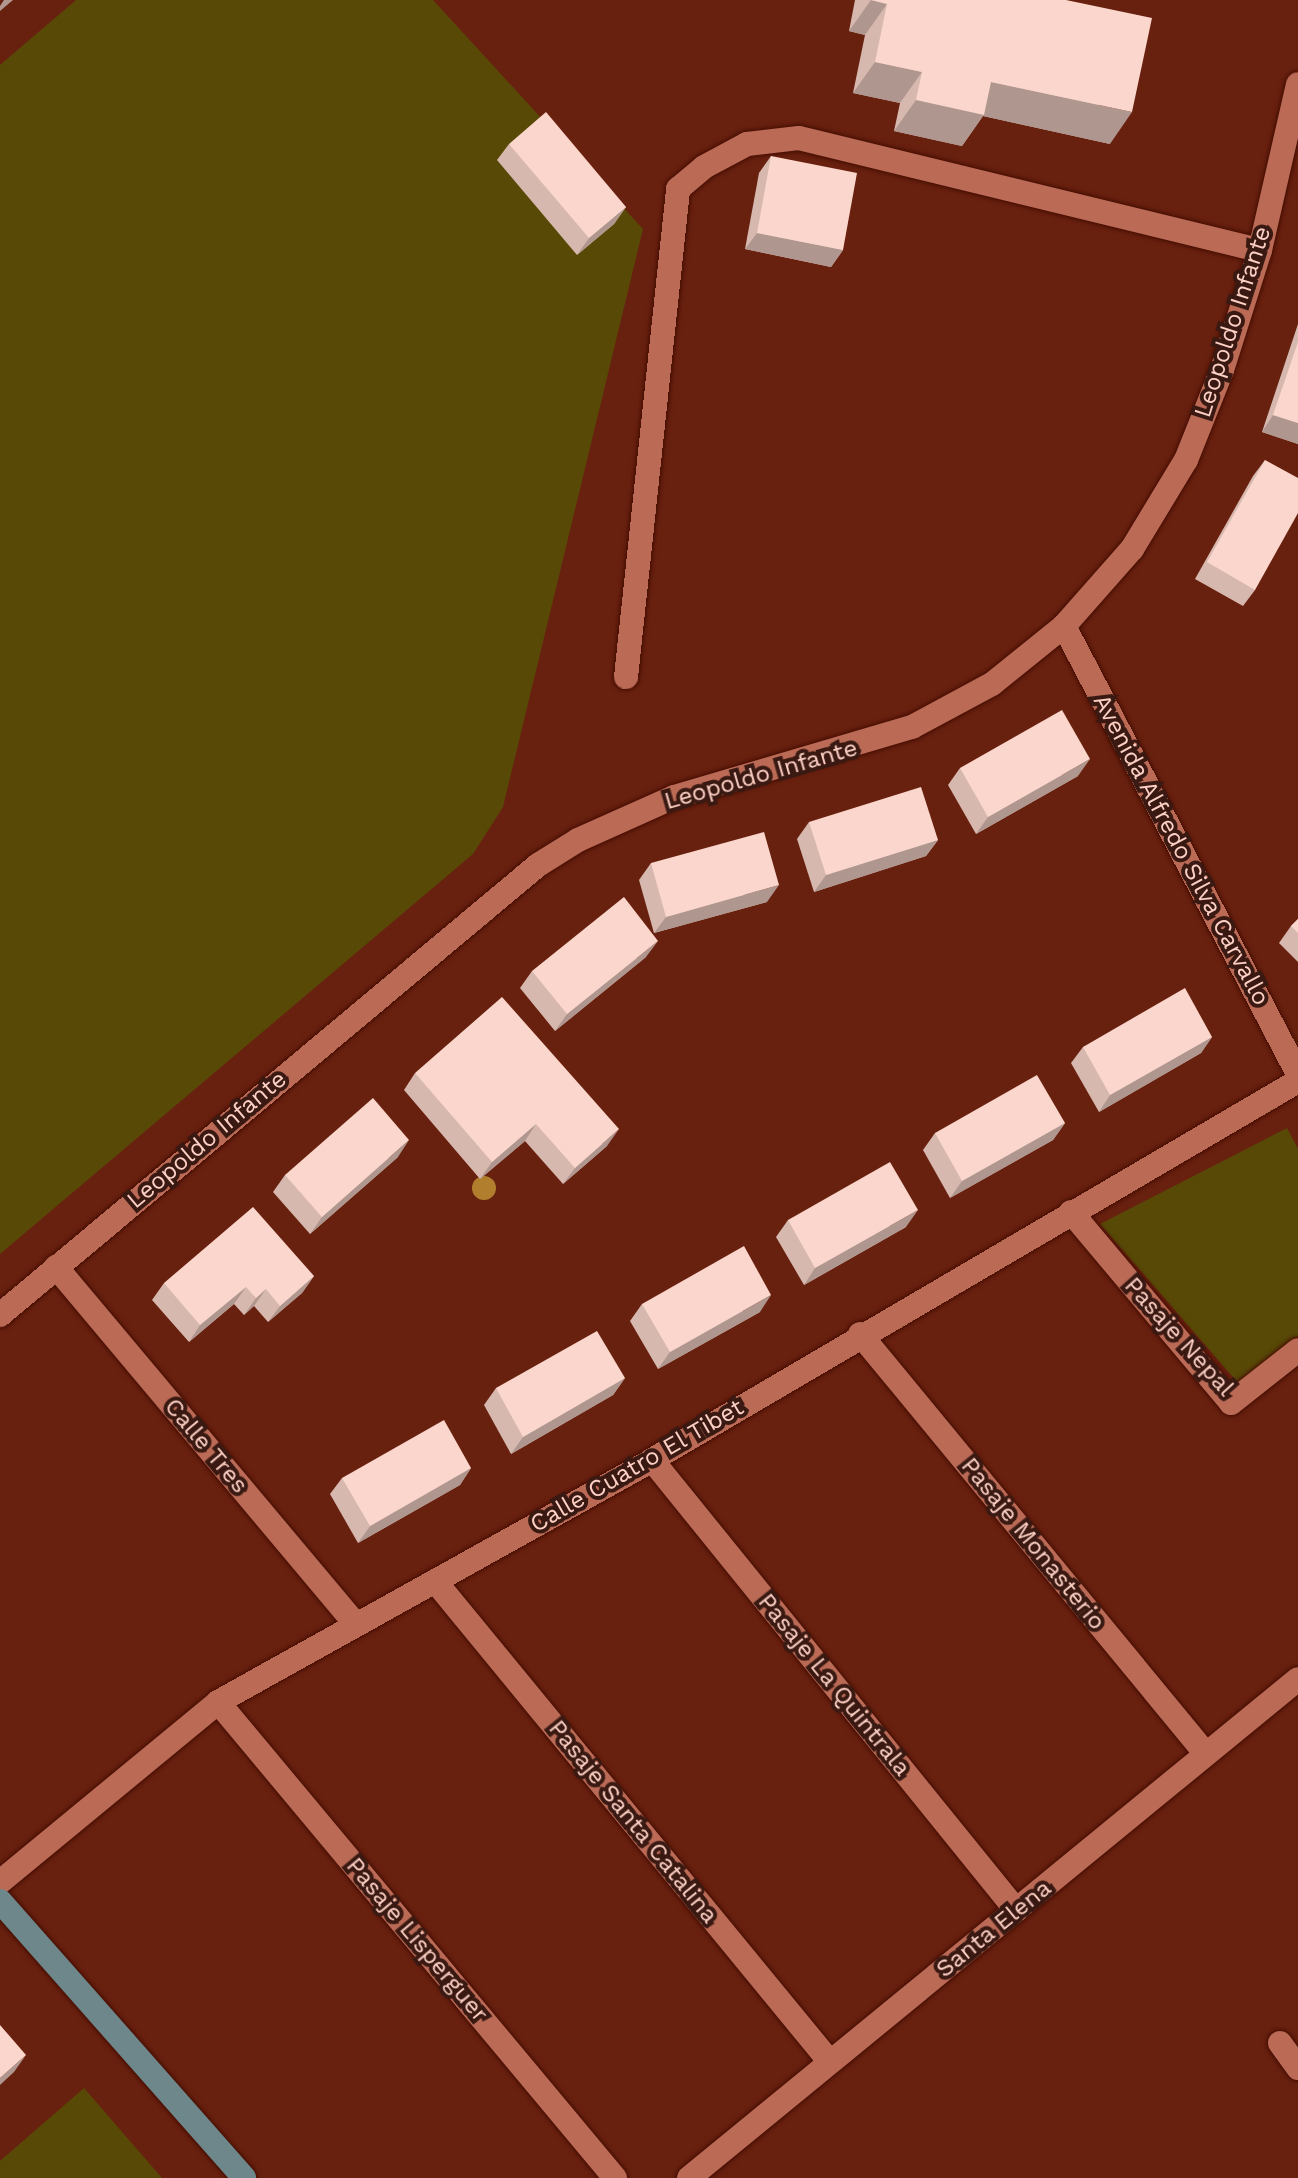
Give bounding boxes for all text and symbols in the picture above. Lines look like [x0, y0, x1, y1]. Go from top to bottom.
street label: Leopoldo Infante [1189, 223, 1277, 421]
street label: Avenida Alfredo Silva Carvallo [1086, 689, 1276, 1011]
street label: Leopoldo Infante [661, 734, 861, 816]
street label: Leopoldo Infante [121, 1065, 293, 1215]
street label: Pasaje Nepal [1118, 1272, 1240, 1402]
street label: Calle Tres [158, 1393, 254, 1499]
street label: Calle Cuatro El Tibet [525, 1393, 749, 1539]
street label: Pasaje Monasterio [955, 1452, 1111, 1636]
street label: Pasaje La Quintrala [751, 1588, 917, 1782]
street label: Pasaje Santa Catalina [542, 1714, 724, 1930]
street label: Pasaje Lisperguer [340, 1852, 494, 2028]
street label: Santa Elena [930, 1874, 1058, 1984]

